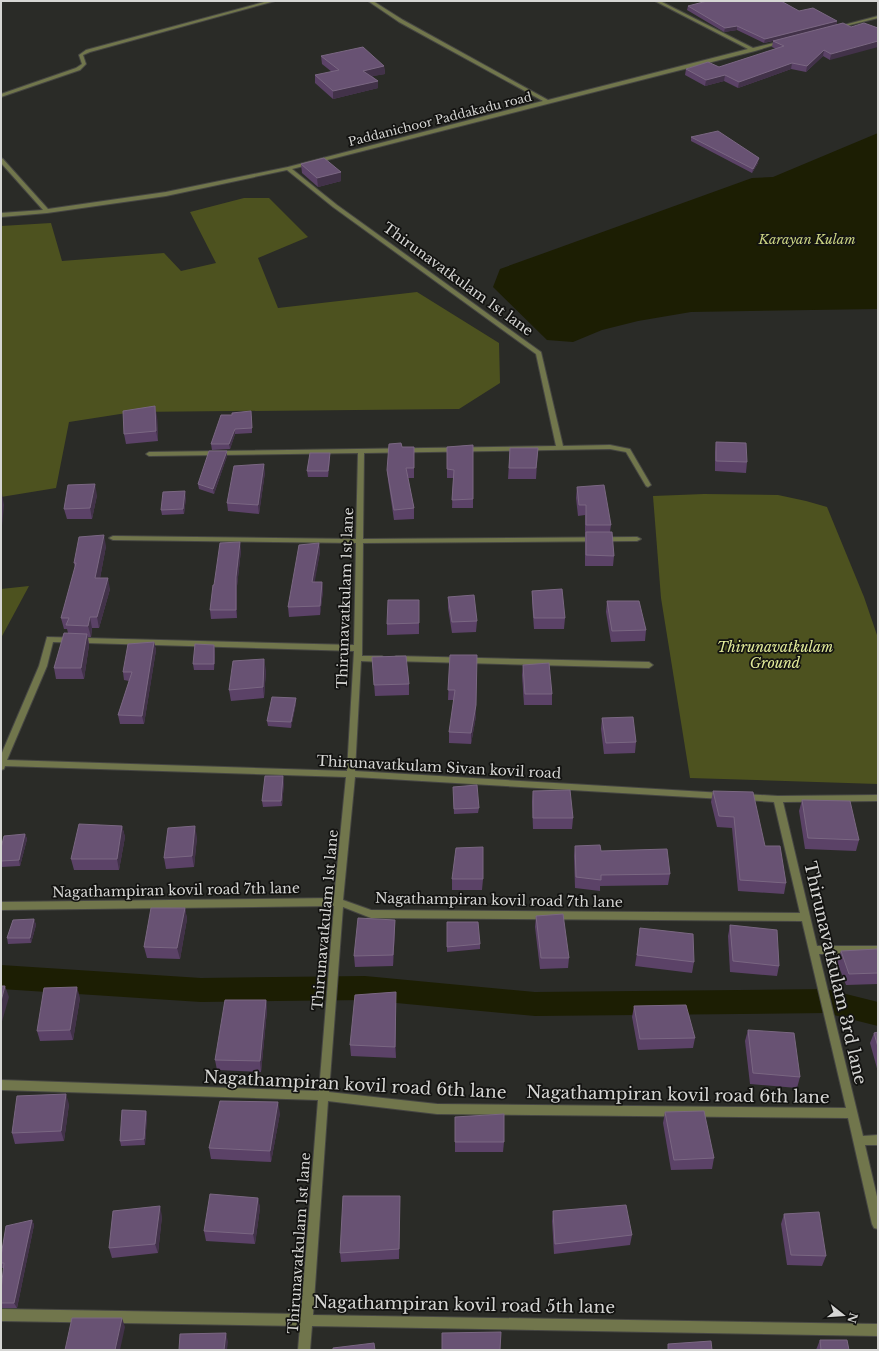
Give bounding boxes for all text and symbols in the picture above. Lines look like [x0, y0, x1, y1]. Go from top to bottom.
street label: Paddanichoor Paddakadu road [347, 89, 533, 149]
street label: Thirunavatkulam 1st lane [379, 218, 537, 340]
water label: Karayan Kulam [757, 231, 856, 248]
street label: Thirunavatkulam 1st lane [333, 507, 357, 689]
park label: Thirunavatkulam Ground [717, 638, 833, 672]
street label: Thirunavatkulam Sivan kovil road [316, 752, 562, 782]
street label: Thirunavatkulam 1st lane [308, 829, 342, 1011]
street label: Thirunavatkulam 3rd lane [799, 859, 871, 1087]
street label: Nagathampiran kovil road 7th lane [52, 879, 300, 901]
street label: Nagathampiran kovil road 7th lane [375, 889, 623, 911]
street label: Nagathampiran kovil road 6th lane [203, 1067, 507, 1103]
street label: Nagathampiran kovil road 6th lane [526, 1082, 830, 1108]
street label: Thirunavatkulam 1st lane [284, 1152, 314, 1334]
street label: Nagathampiran kovil road 5th lane [313, 1292, 615, 1318]
north arrow [823, 1295, 863, 1335]
text: N [844, 1311, 861, 1326]

